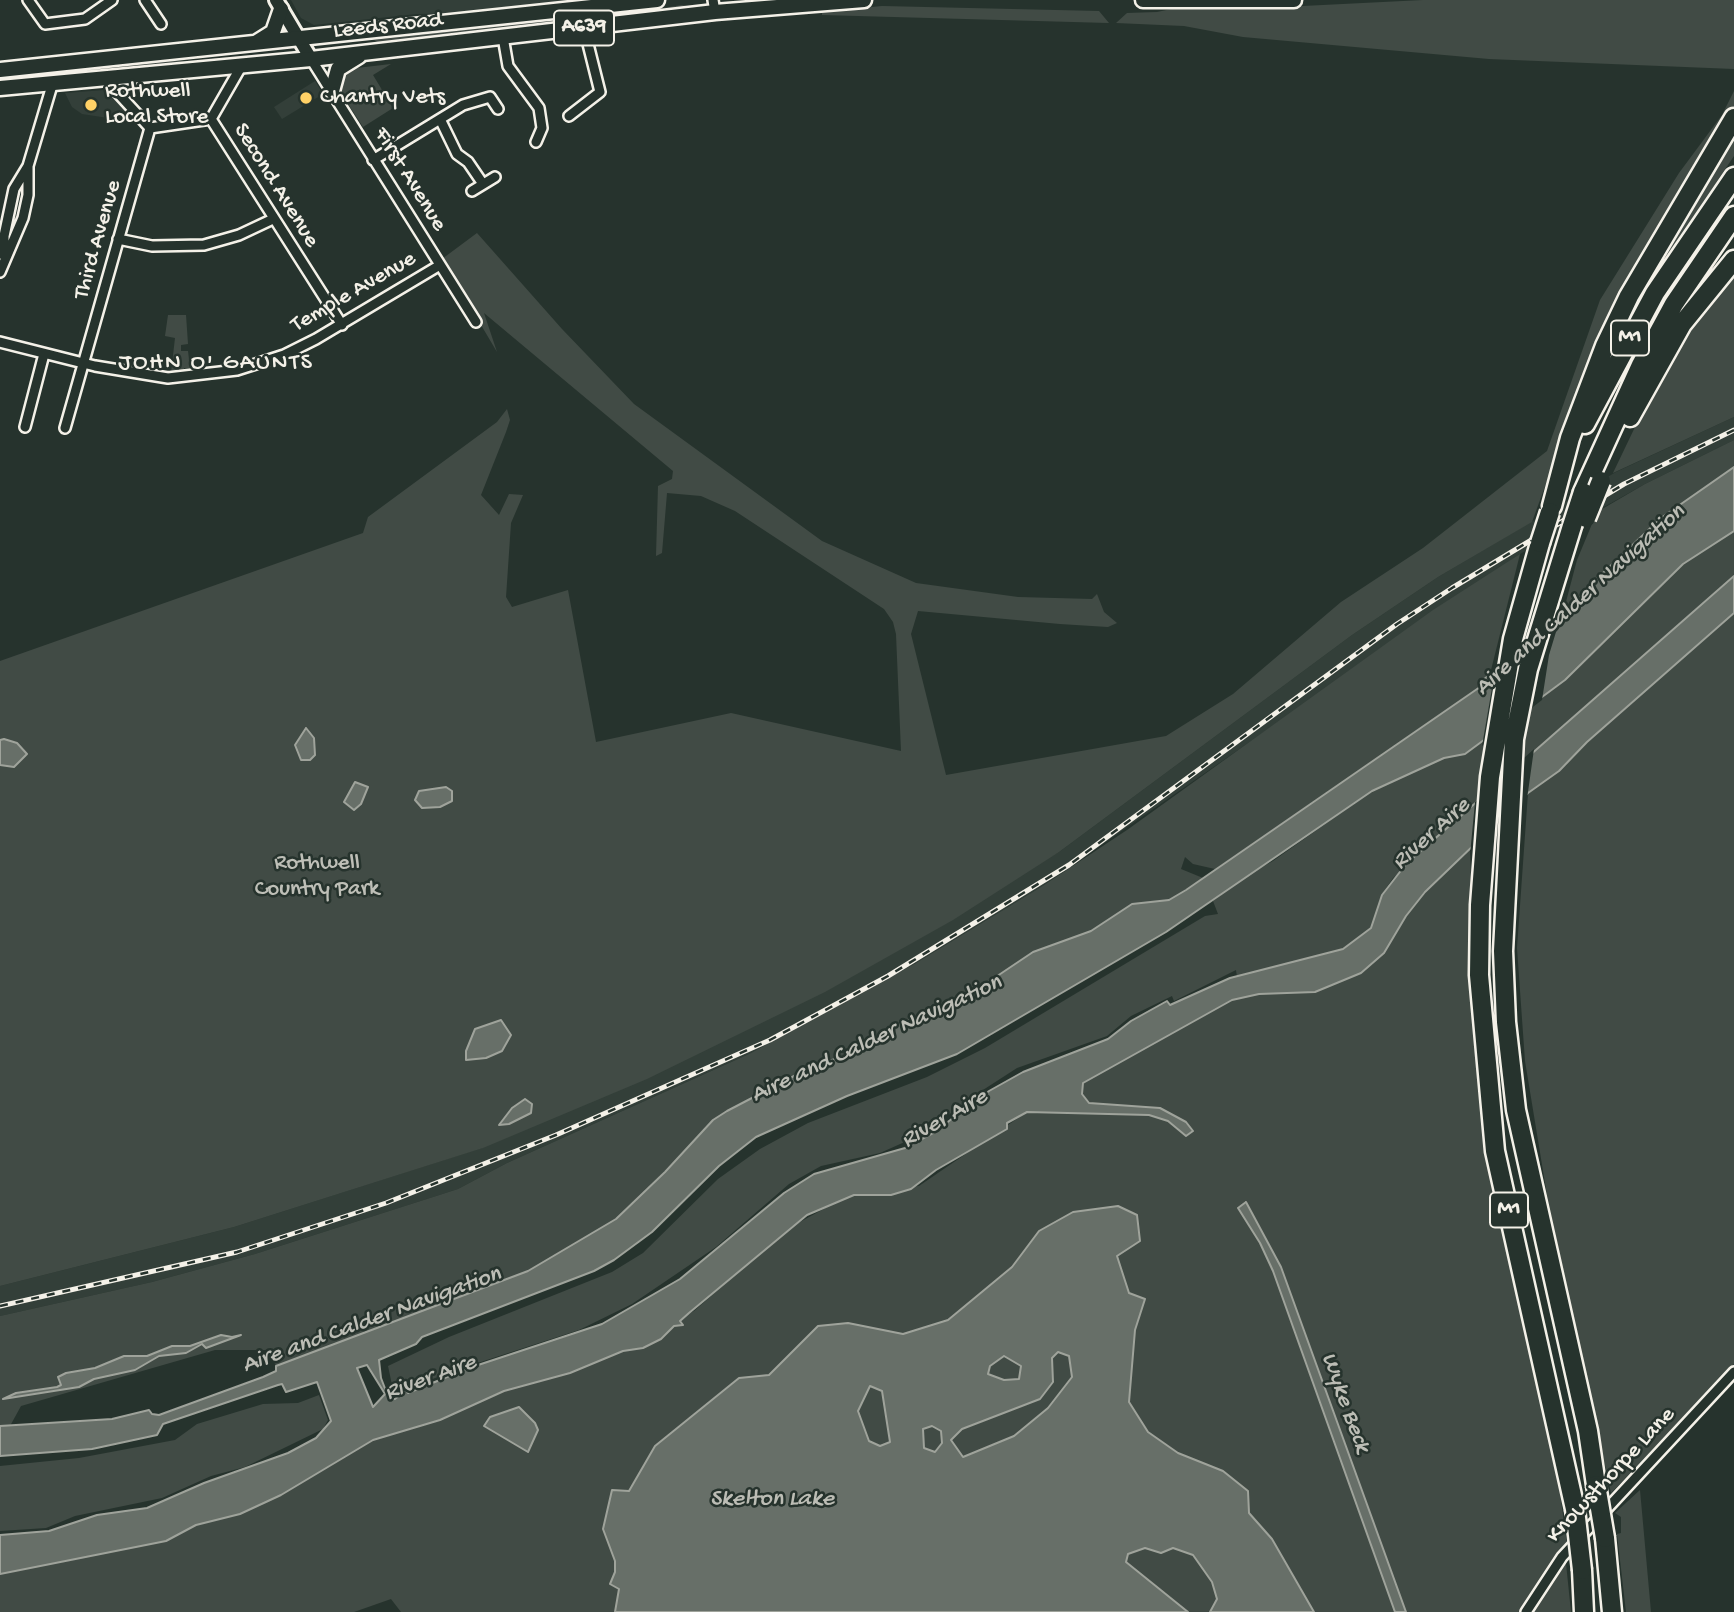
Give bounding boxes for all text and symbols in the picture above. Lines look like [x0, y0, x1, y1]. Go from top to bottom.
street label: Leeds Road [332, 8, 444, 46]
road number: A639 [554, 10, 614, 46]
place label: Rothwell Local Store [105, 78, 208, 132]
place label: Chantry Vets [320, 84, 445, 112]
marker: Chantry Vets [298, 90, 314, 106]
marker: Rothwell Local Store [83, 97, 99, 113]
street label: Second Avenue [226, 119, 324, 253]
street label: First Avenue [366, 123, 452, 237]
street label: Third Avenue [69, 177, 129, 303]
street label: Temple Avenue [287, 246, 421, 340]
road number: M1 [1611, 320, 1649, 356]
district label: JOHN O' GAUNTS [120, 350, 312, 378]
water label: Aire and Calder Navigation [1470, 499, 1692, 703]
water label: River Aire [1387, 792, 1477, 878]
park label: Rothwell Country Park [255, 850, 379, 904]
water label: Aire and Calder Navigation [747, 969, 1007, 1111]
water label: River Aire [897, 1084, 993, 1156]
road number: M1 [1490, 1192, 1528, 1228]
water label: Aire and Calder Navigation [239, 1261, 505, 1381]
water label: River Aire [381, 1349, 481, 1409]
water label: Wyke Beck [1313, 1349, 1375, 1457]
street label: Knowsthorpe Lane [1542, 1402, 1682, 1550]
water label: Skelton Lake [710, 1486, 834, 1514]

